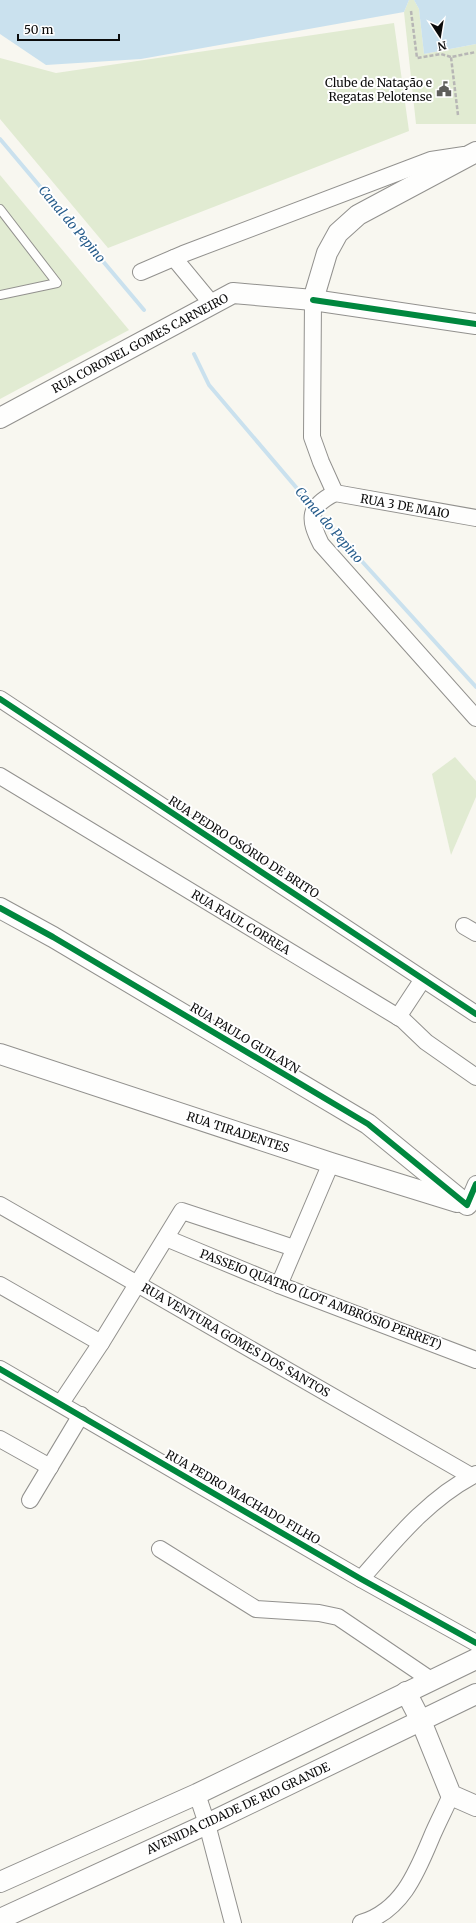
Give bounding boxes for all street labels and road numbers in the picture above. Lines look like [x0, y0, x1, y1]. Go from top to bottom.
street label: RUA CORONEL GOMES CARNEIRO [49, 290, 231, 396]
street label: RUA 3 DE MAIO [359, 491, 451, 521]
street label: RUA PEDRO OSÓRIO DE BRITO [166, 793, 322, 902]
street label: RUA RAUL CORREA [189, 887, 294, 958]
street label: RUA PAULO GUILAYN [188, 999, 303, 1077]
street label: RUA TIRADENTES [185, 1108, 291, 1156]
street label: PASSEIO QUATRO (LOT AMBRÓSIO PERRET) [198, 1246, 444, 1352]
street label: RUA VENTURA GOMES DOS SANTOS [139, 1280, 333, 1400]
street label: RUA PEDRO MACHADO FILHO [163, 1447, 323, 1548]
street label: AVENIDA CIDADE DE RIO GRANDE [143, 1759, 332, 1858]

